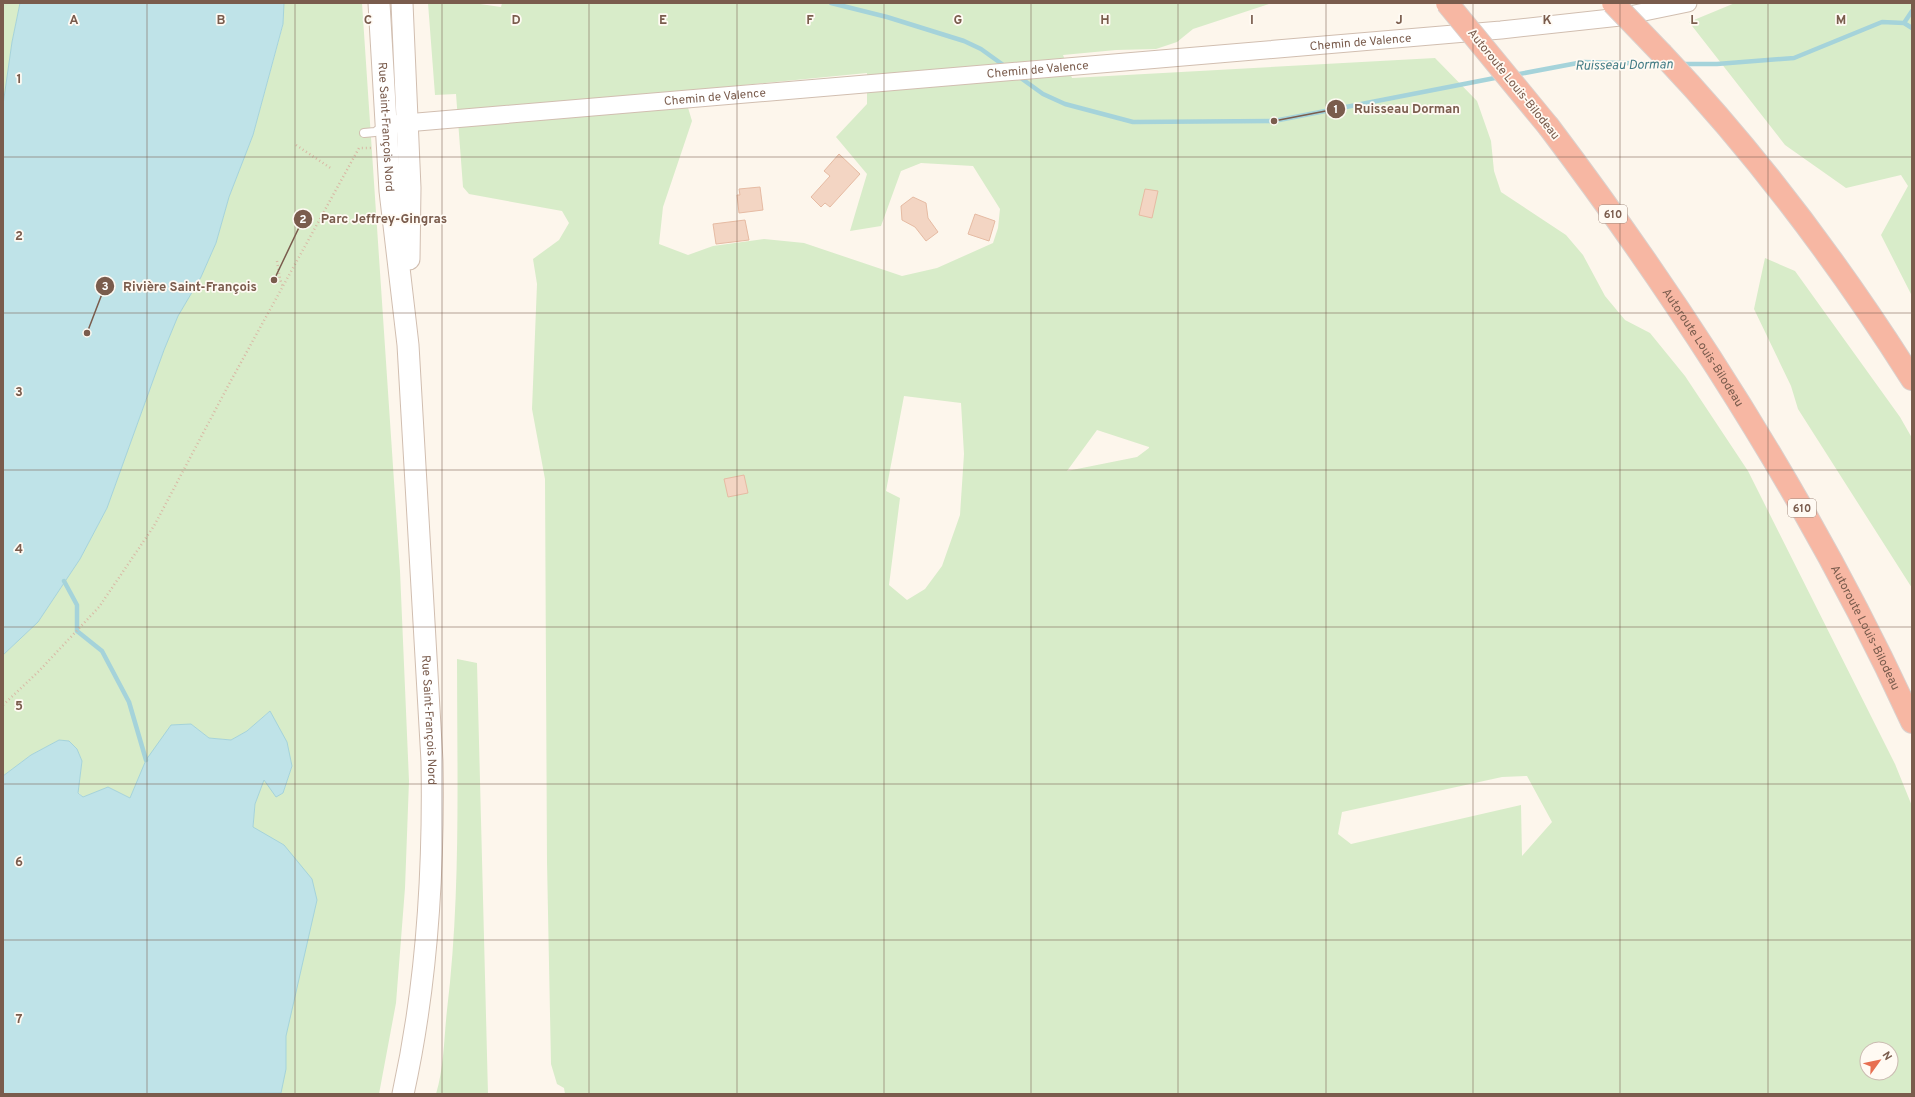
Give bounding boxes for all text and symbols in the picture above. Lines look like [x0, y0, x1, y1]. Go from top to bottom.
text: A [69, 13, 79, 29]
text: B [217, 13, 226, 29]
text: C [364, 13, 372, 29]
text: D [511, 13, 521, 29]
text: E [659, 13, 667, 29]
text: F [806, 13, 814, 29]
text: G [954, 13, 963, 29]
text: H [1100, 13, 1110, 29]
text: I [1250, 13, 1254, 29]
text: J [1395, 13, 1403, 29]
text: K [1542, 13, 1552, 29]
text: L [1690, 13, 1698, 29]
text: M [1836, 13, 1846, 29]
street label: Autoroute Louis-Bilodeau [1464, 26, 1563, 143]
street label: Chemin de Valence [1309, 31, 1412, 55]
water label: Ruisseau Dorman [1575, 57, 1673, 75]
street label: Chemin de Valence [986, 58, 1089, 83]
street label: Rue Saint-François Nord [373, 62, 397, 192]
text: 1 [16, 72, 22, 88]
street label: Chemin de Valence [663, 85, 767, 110]
callout: Ruisseau Dorman [1326, 96, 1468, 121]
text: 1 [1334, 102, 1338, 118]
text: Ruisseau Dorman [1354, 102, 1460, 118]
road number: 610 [1599, 205, 1627, 223]
callout: Parc Jeffrey-Gingras [293, 206, 455, 231]
text: 2 [299, 212, 307, 228]
text: Parc Jeffrey-Gingras [321, 212, 447, 228]
text: 2 [15, 229, 23, 245]
callout: Rivière Saint-François [95, 274, 265, 299]
text: 3 [101, 279, 109, 295]
text: Rivière Saint-François [123, 280, 257, 296]
street label: Autoroute Louis-Bilodeau [1658, 286, 1747, 410]
text: 3 [15, 385, 23, 401]
road number: 610 [1788, 499, 1816, 517]
text: 4 [15, 542, 23, 558]
street label: Autoroute Louis-Bilodeau [1826, 563, 1903, 693]
street label: Rue Saint-François Nord [417, 655, 439, 785]
text: 5 [15, 699, 23, 715]
text: 6 [15, 855, 23, 871]
text: 7 [16, 1012, 23, 1028]
north arrow [1859, 1041, 1899, 1081]
text: N [1879, 1049, 1895, 1063]

